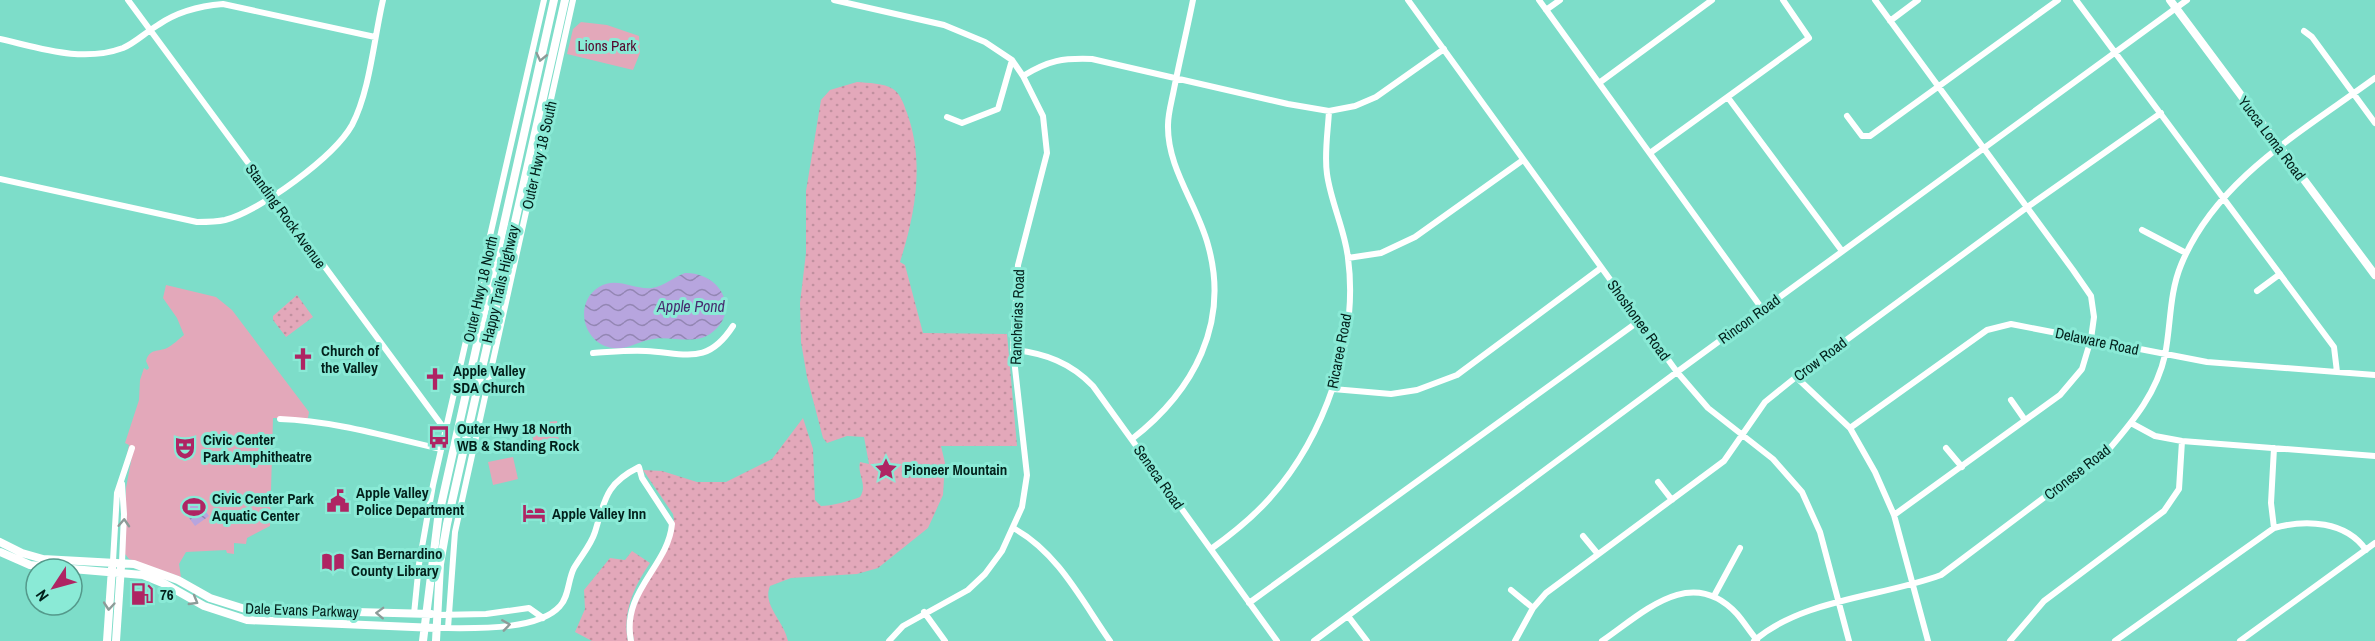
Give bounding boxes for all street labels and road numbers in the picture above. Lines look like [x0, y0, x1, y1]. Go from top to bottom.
street label: Yucca Loma Road [2233, 92, 2311, 184]
street label: Outer Hwy 18 South [516, 99, 562, 211]
street label: Standing Rock Avenue [241, 159, 331, 273]
street label: Happy Trails Highway [476, 222, 524, 345]
street label: Outer Hwy 18 North [458, 234, 502, 344]
street label: Rancherias Road [1005, 269, 1029, 365]
street label: Shoshonee Road [1603, 275, 1675, 365]
street label: Rincon Road [1714, 289, 1784, 349]
street label: Ricaree Road [1321, 312, 1357, 390]
street label: Delaware Road [2053, 322, 2141, 360]
street label: Crow Road [1789, 332, 1851, 386]
street label: Cronese Road [2039, 439, 2115, 505]
street label: Seneca Road [1129, 440, 1189, 514]
street label: Dale Evans Parkway [245, 598, 360, 623]

